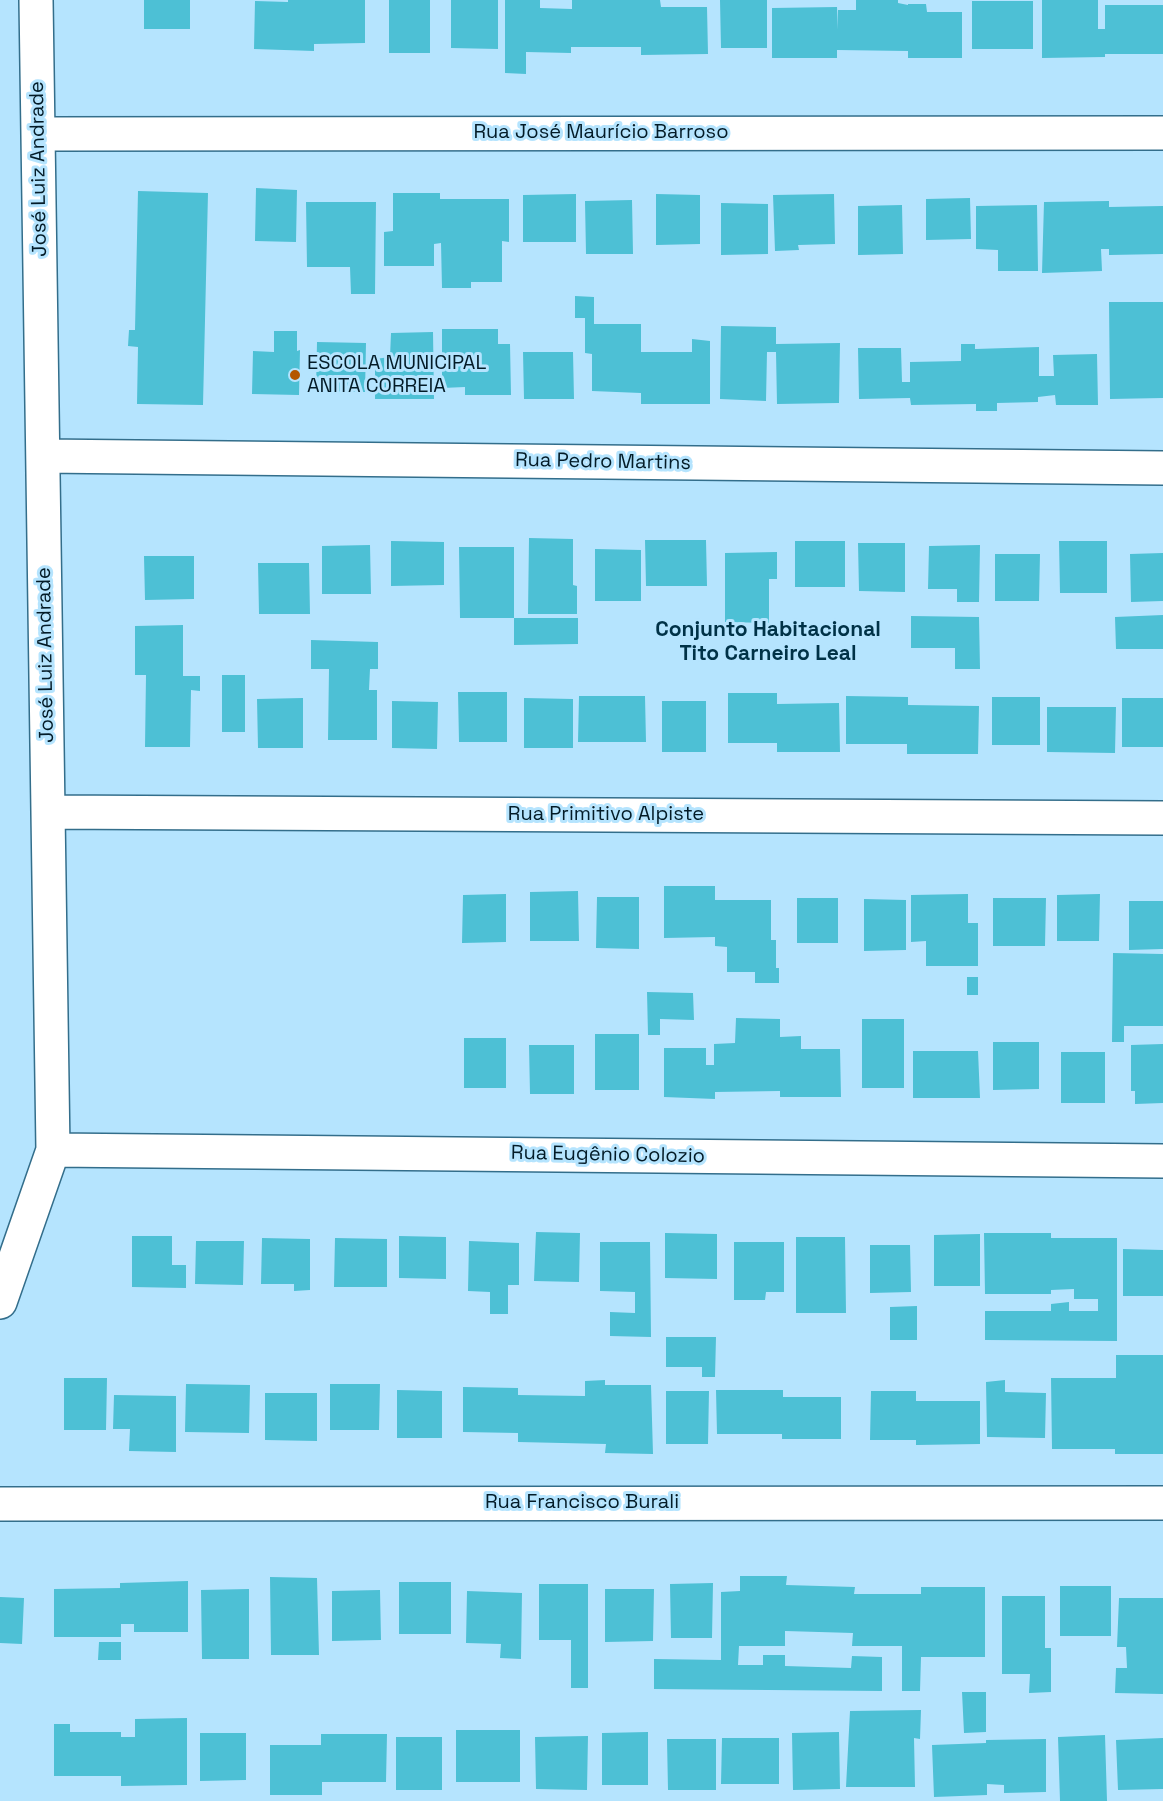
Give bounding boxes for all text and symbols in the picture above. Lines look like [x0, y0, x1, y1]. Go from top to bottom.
street label: José Luiz Andrade [25, 81, 53, 257]
street label: Rua José Maurício Barroso [473, 121, 729, 145]
place label: ESCOLA MUNICIPAL ANITA CORREIA [307, 352, 486, 399]
marker: ESCOLA MUNICIPAL ANITA CORREIA [288, 368, 302, 382]
street label: Rua Pedro Martins [515, 448, 691, 476]
street label: José Luiz Andrade [32, 567, 60, 743]
district label: Conjunto Habitacional Tito Carneiro Leal [655, 617, 881, 667]
street label: Rua Primitivo Alpiste [508, 803, 704, 827]
street label: Rua Eugênio Colozio [511, 1141, 705, 1169]
street label: Rua Francisco Burali [485, 1491, 679, 1515]

